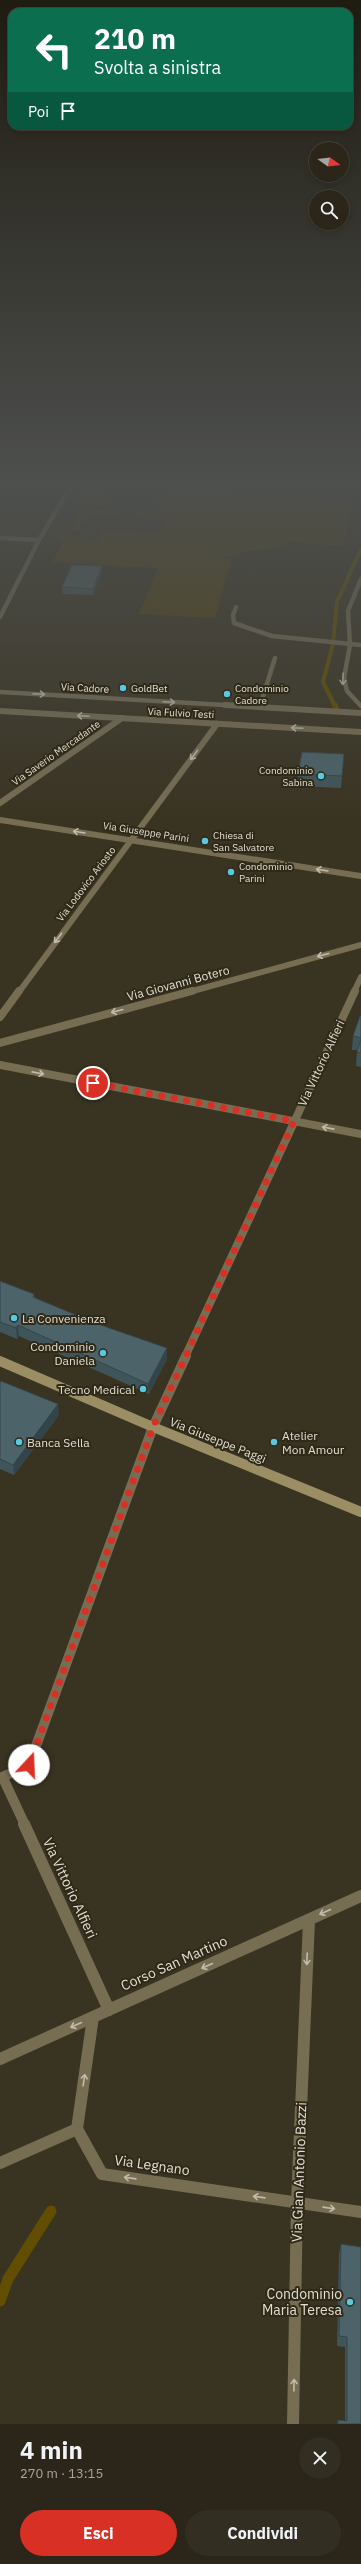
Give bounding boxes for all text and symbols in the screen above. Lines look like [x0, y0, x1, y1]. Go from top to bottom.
text: 210 m [94, 20, 176, 57]
icon: left [28, 24, 80, 76]
text: Svolta a sinistra [94, 56, 221, 79]
icon: arrive [57, 100, 79, 122]
text: Poi [28, 102, 49, 121]
north arrow [309, 142, 349, 182]
map controls [309, 142, 349, 230]
button: search [309, 190, 349, 230]
one-way arrow [340, 672, 347, 685]
street label: Via Cadore [61, 680, 110, 696]
place label: GoldBet [131, 682, 168, 695]
place label: Condominio Cadore [235, 682, 289, 707]
marker: GoldBet [118, 683, 128, 693]
marker: Condominio Cadore [222, 689, 232, 699]
one-way arrow [32, 690, 45, 698]
one-way arrow [162, 698, 175, 705]
street label: Via Fulvio Testi [147, 705, 215, 721]
one-way arrow [77, 712, 90, 720]
street label: Via Saverio Mercadante [9, 717, 103, 788]
one-way arrow [291, 725, 304, 732]
one-way arrow [190, 750, 198, 761]
place label: Condominio Sabina [259, 764, 314, 789]
marker: Condominio Sabina [316, 771, 326, 781]
street label: Via Giuseppe Parini [102, 819, 190, 845]
one-way arrow [73, 828, 86, 836]
place label: Chiesa di San Salvatore [213, 829, 275, 854]
marker: Chiesa di San Salvatore [200, 836, 210, 846]
street label: Via Lodovico Ariosto [54, 844, 119, 924]
place label: Condominio Parini [239, 860, 293, 885]
one-way arrow [316, 866, 329, 874]
marker: Condominio Parini [226, 867, 236, 877]
one-way arrow [54, 933, 62, 944]
one-way arrow [317, 952, 330, 960]
street label: Via Giovanni Botero [125, 962, 231, 1004]
one-way arrow [111, 1008, 124, 1015]
street label: Via Vittorio Alfieri [294, 1017, 348, 1109]
pin [76, 1066, 110, 1100]
one-way arrow [31, 1069, 44, 1077]
icon: arrive [82, 1072, 104, 1094]
one-way arrow [321, 1124, 334, 1132]
place label: La Convenienza [22, 1311, 106, 1326]
marker: La Convenienza [9, 1313, 19, 1323]
place label: Condominio Daniela [30, 1339, 96, 1368]
marker: Condominio Daniela [98, 1348, 108, 1358]
place label: Tecno Medical [58, 1382, 135, 1397]
marker: Tecno Medical [138, 1384, 148, 1394]
street label: Via Giuseppe Paggi [168, 1414, 268, 1466]
place label: Atelier Mon Amour [282, 1428, 345, 1457]
place label: Banca Sella [27, 1435, 90, 1450]
marker: Banca Sella [14, 1437, 24, 1447]
marker: Atelier Mon Amour [269, 1437, 279, 1447]
position arrow [8, 1744, 50, 1786]
street label: Via Vittorio Alfieri [39, 1835, 101, 1941]
one-way arrow [320, 1909, 332, 1916]
street label: Corso San Martino [118, 1931, 230, 1995]
one-way arrow [303, 1952, 311, 1965]
one-way arrow [201, 1963, 213, 1970]
one-way arrow [70, 2022, 82, 2029]
one-way arrow [80, 2074, 88, 2087]
street label: Via Gian Antonio Bazzi [288, 2102, 310, 2242]
street label: Via Legnano [113, 2151, 191, 2179]
one-way arrow [124, 2174, 137, 2182]
one-way arrow [253, 2193, 266, 2201]
one-way arrow [322, 2204, 335, 2212]
place label: Condominio Maria Teresa [262, 2285, 343, 2319]
marker: Condominio Maria Teresa [345, 2297, 355, 2307]
one-way arrow [290, 2379, 298, 2392]
text: 4 min [20, 2434, 83, 2466]
button: close [299, 2437, 341, 2479]
text: 270 m · 13:15 [20, 2465, 103, 2482]
button: Esci [20, 2510, 177, 2556]
button: Condividi [185, 2510, 341, 2556]

